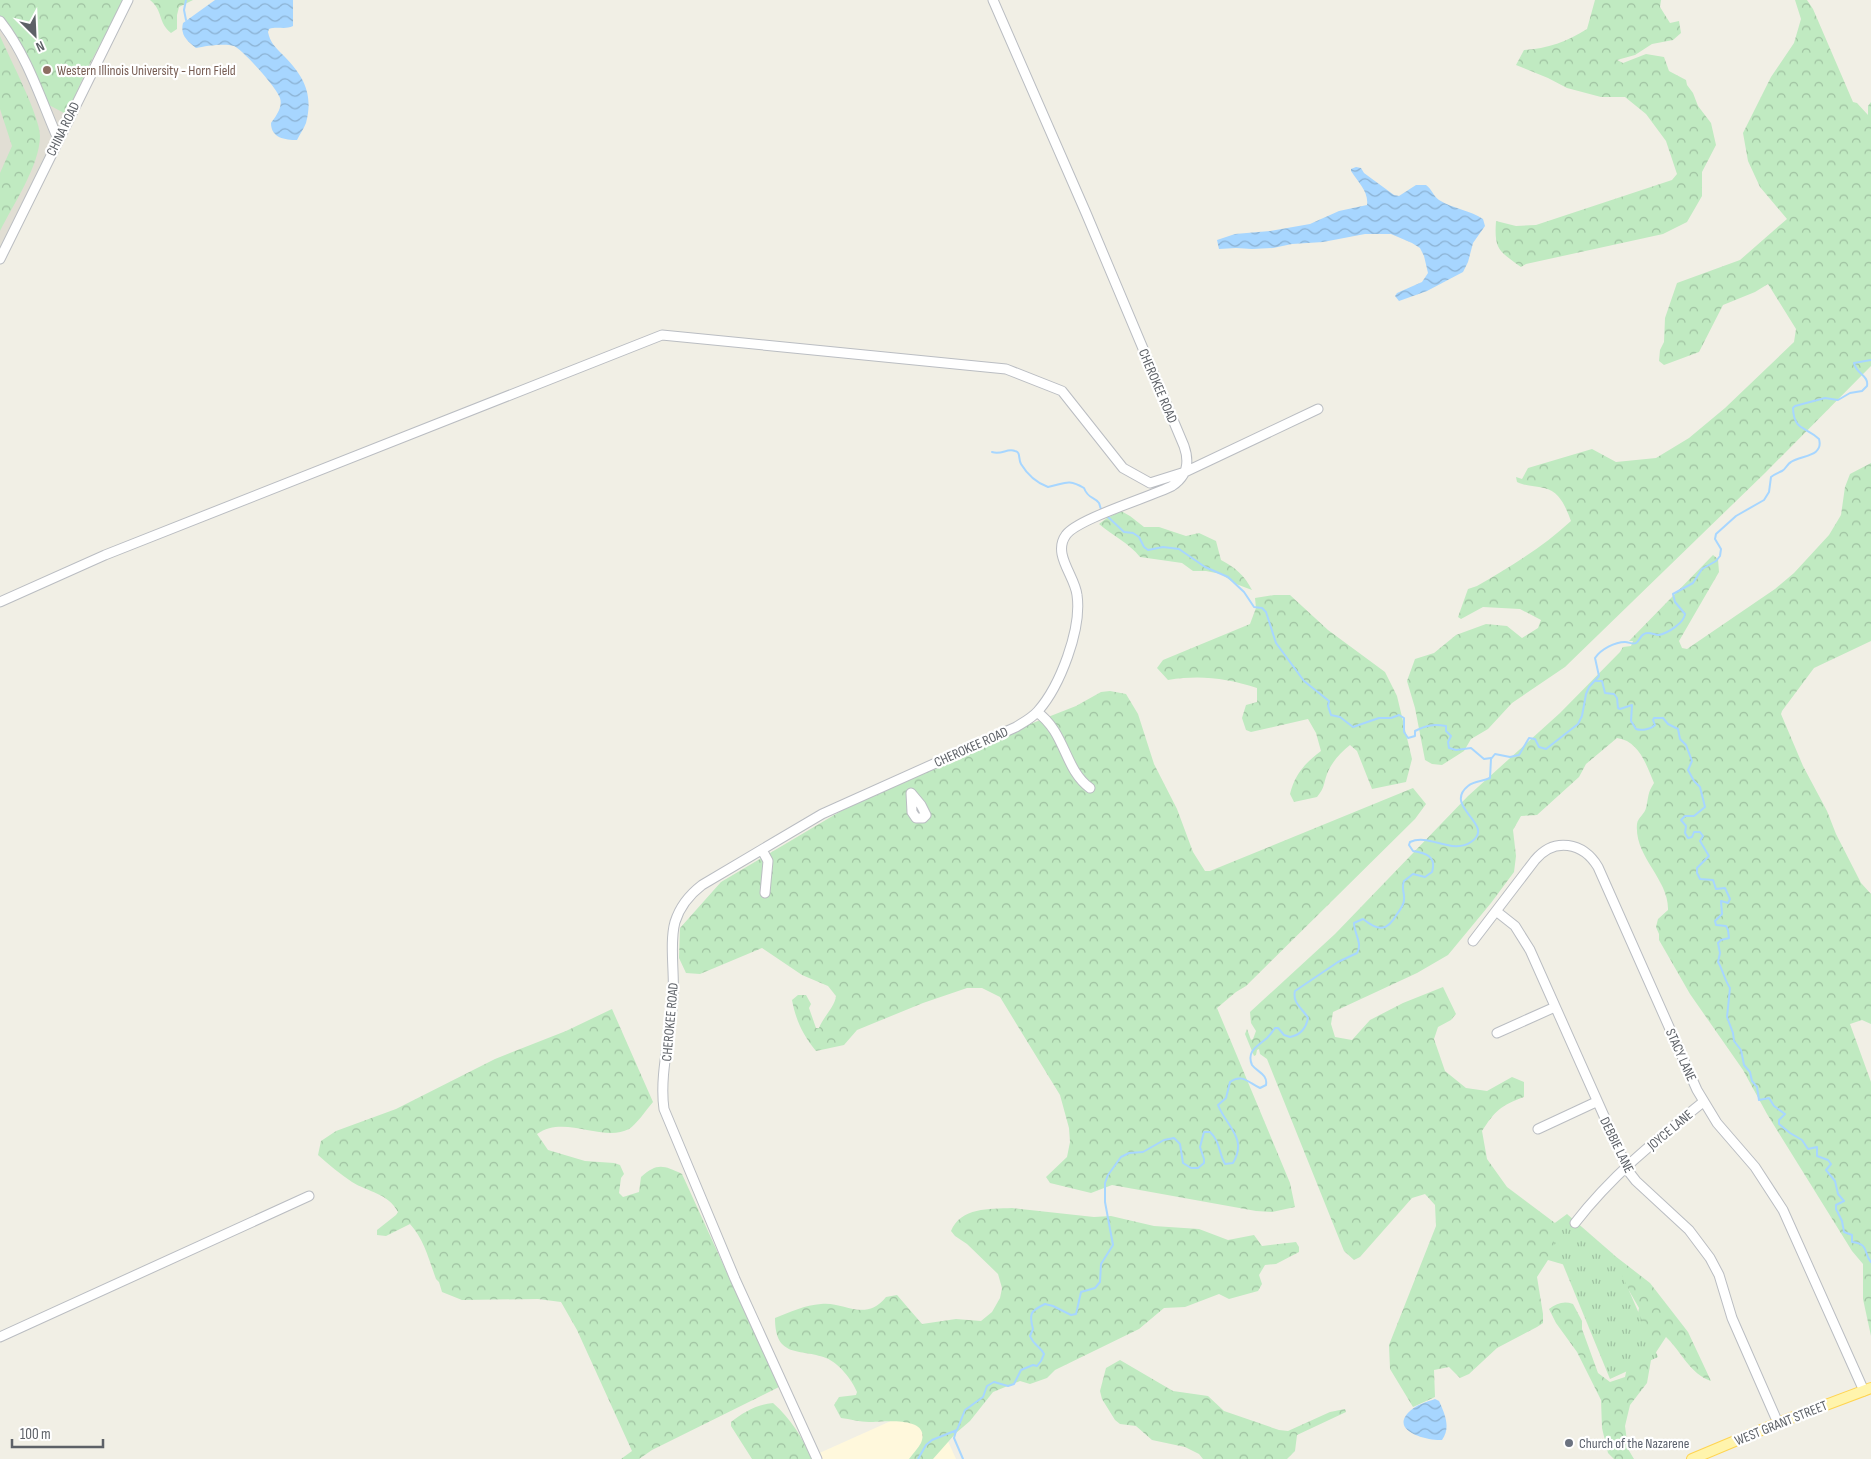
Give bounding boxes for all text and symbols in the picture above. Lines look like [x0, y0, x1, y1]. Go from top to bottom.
north arrow [10, 10, 60, 60]
text: N [33, 37, 47, 56]
place label: Western Illinois University - Horn Field [57, 62, 236, 79]
marker: Western Illinois University - Horn Field [41, 64, 53, 76]
street label: CHINA ROAD [43, 99, 83, 159]
street label: CHEROKEE ROAD [1135, 346, 1181, 426]
street label: CHEROKEE ROAD [931, 723, 1011, 771]
street label: CHEROKEE ROAD [658, 982, 682, 1062]
street label: STACY LANE [1662, 1026, 1700, 1084]
street label: JOYCE LANE [1643, 1106, 1696, 1155]
street label: DEBBIE LANE [1596, 1114, 1638, 1176]
street label: WEST GRANT STREET [1732, 1397, 1830, 1449]
scale bar [12, 1416, 104, 1448]
text: 100 m [20, 1425, 51, 1444]
place label: Church of the Nazarene [1579, 1435, 1689, 1452]
marker: Church of the Nazarene [1563, 1437, 1575, 1449]

